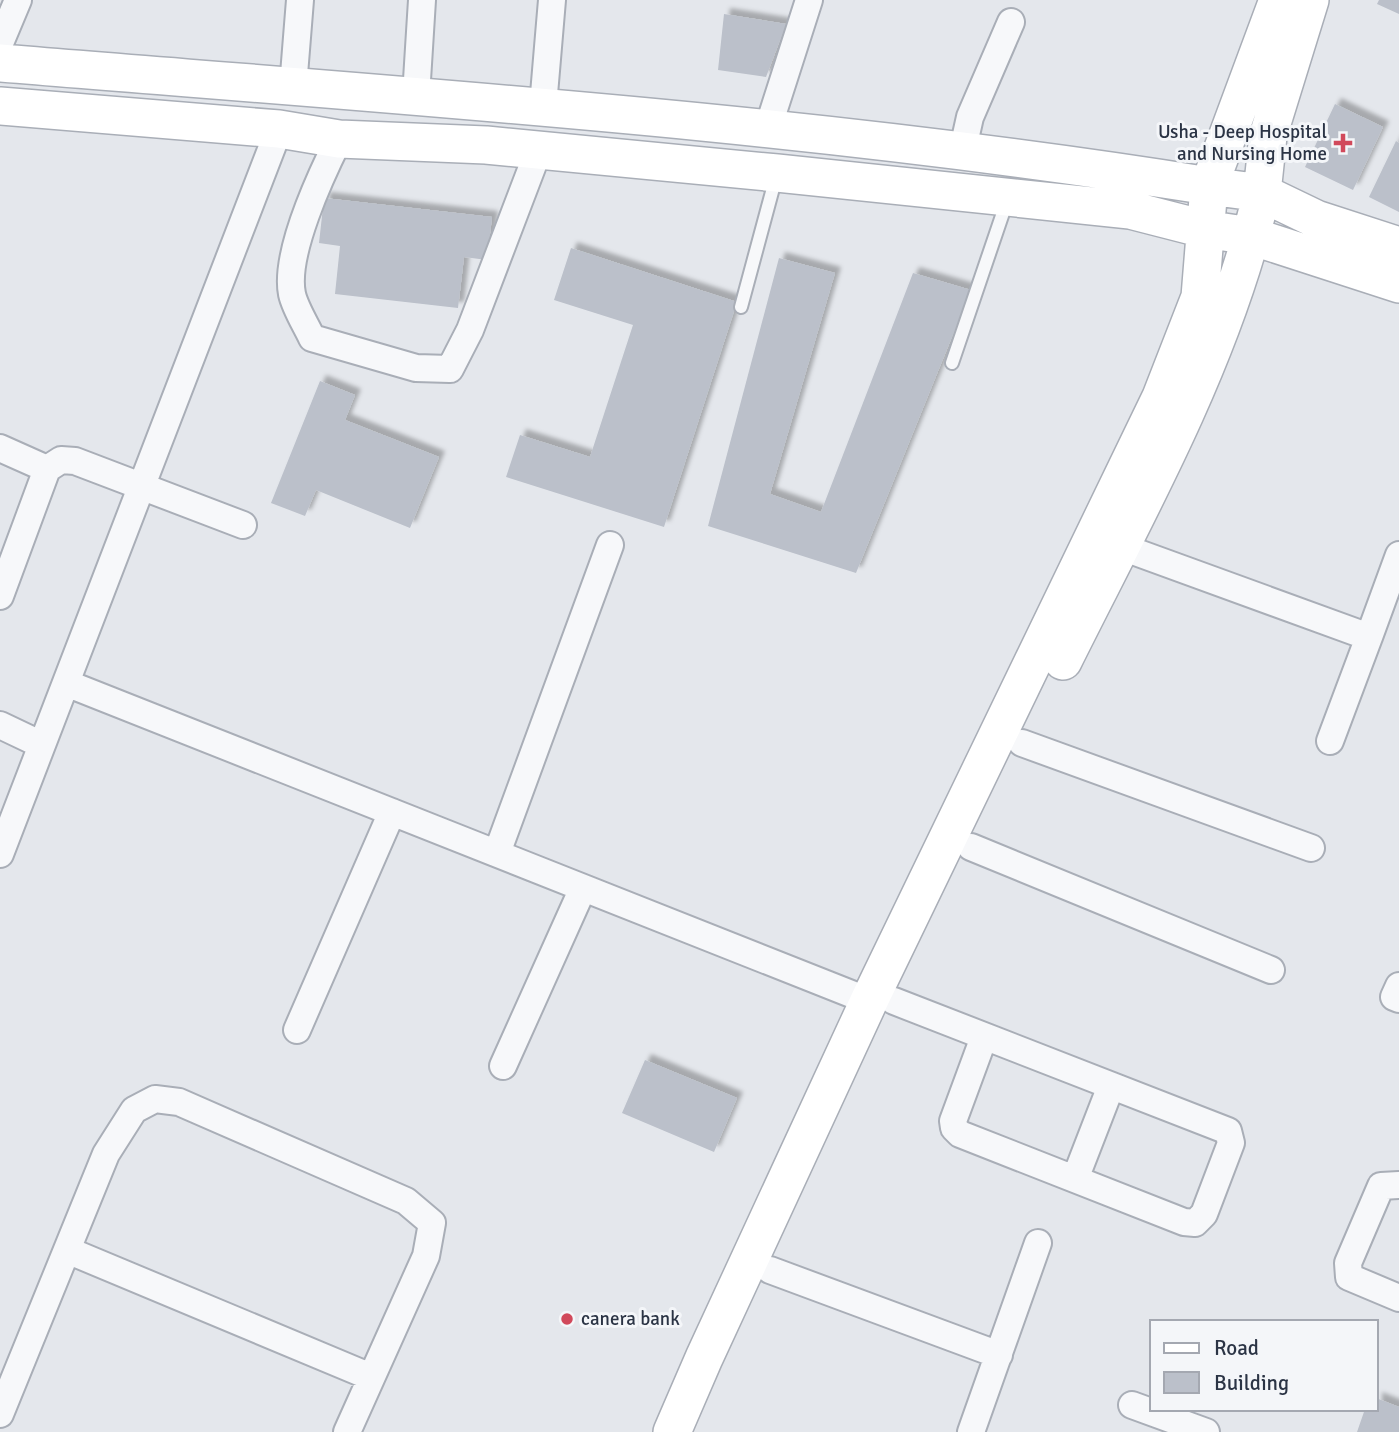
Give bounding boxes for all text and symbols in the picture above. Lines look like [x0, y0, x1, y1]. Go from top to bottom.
place label: Usha - Deep Hospital and Nursing Home [1158, 120, 1327, 166]
marker: Usha - Deep Hospital and Nursing Home [1333, 133, 1353, 153]
place label: canera bank [581, 1307, 680, 1331]
marker: canera bank [559, 1311, 575, 1327]
legend [1150, 1320, 1378, 1411]
text: Road [1214, 1335, 1259, 1361]
text: Building [1214, 1370, 1289, 1396]

